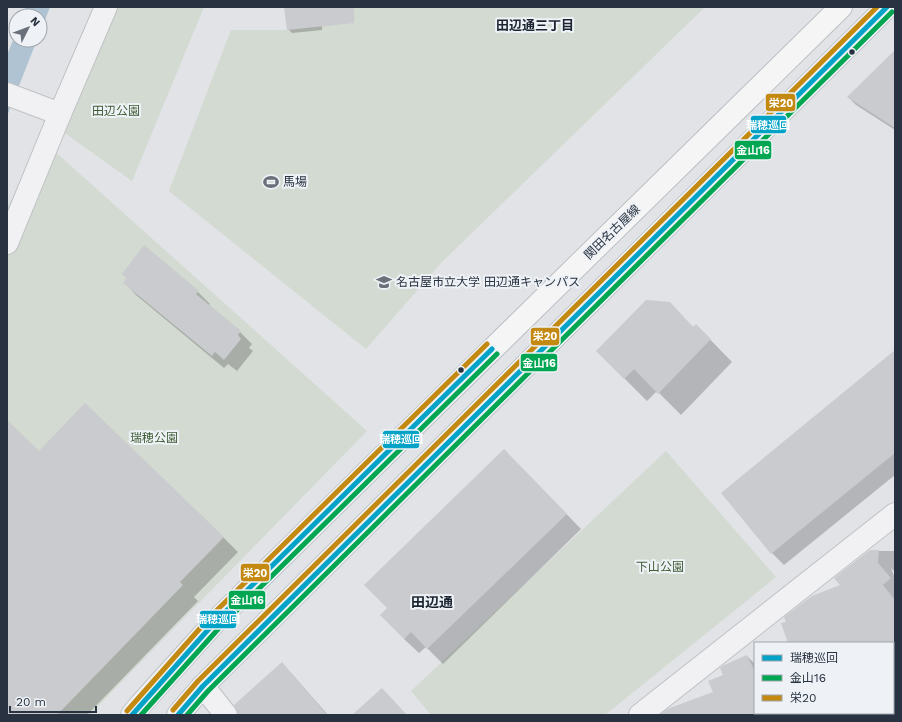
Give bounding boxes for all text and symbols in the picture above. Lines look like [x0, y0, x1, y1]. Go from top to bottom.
north arrow [8, 8, 48, 48]
text: N [28, 14, 43, 29]
district label: 田辺通三丁目 [496, 18, 574, 33]
unlabelled marker [847, 47, 857, 57]
line badge: 栄20 [765, 93, 796, 112]
text: 栄20 [769, 97, 793, 110]
park label: 田辺公園 [92, 104, 140, 118]
line badge: 瑞穂巡回 [750, 115, 787, 134]
text: 瑞穂巡回 [746, 119, 790, 132]
line badge: 金山16 [734, 140, 772, 160]
text: 金山16 [736, 144, 770, 157]
sports icon: 馬場 [262, 173, 280, 191]
place label: 馬場 [283, 175, 307, 189]
street label: 関田名古屋線 [581, 202, 643, 262]
school or university icon: 名古屋市立大学 田辺通キャンパス [375, 273, 393, 291]
place label: 名古屋市立大学 田辺通キャンパス [396, 275, 580, 289]
line badge: 栄20 [530, 327, 560, 346]
text: 栄20 [533, 330, 557, 343]
line badge: 金山16 [520, 353, 558, 372]
text: 金山16 [522, 357, 556, 370]
unlabelled marker [456, 365, 466, 375]
line badge: 瑞穂巡回 [382, 430, 420, 449]
park label: 瑞穂公園 [130, 431, 178, 445]
text: 瑞穂巡回 [379, 433, 423, 446]
park label: 下山公園 [636, 560, 684, 574]
line badge: 栄20 [240, 563, 270, 582]
text: 栄20 [243, 567, 267, 580]
line badge: 金山16 [228, 590, 266, 610]
text: 金山16 [230, 594, 264, 607]
district label: 田辺通 [411, 594, 453, 610]
line badge: 瑞穂巡回 [199, 610, 237, 629]
text: 瑞穂巡回 [196, 613, 240, 626]
legend [754, 642, 894, 714]
text: 瑞穂巡回 [790, 651, 838, 665]
text: 金山16 [790, 671, 826, 685]
scale bar [10, 688, 96, 714]
text: 栄20 [790, 691, 816, 705]
text: 20 m [16, 695, 46, 709]

